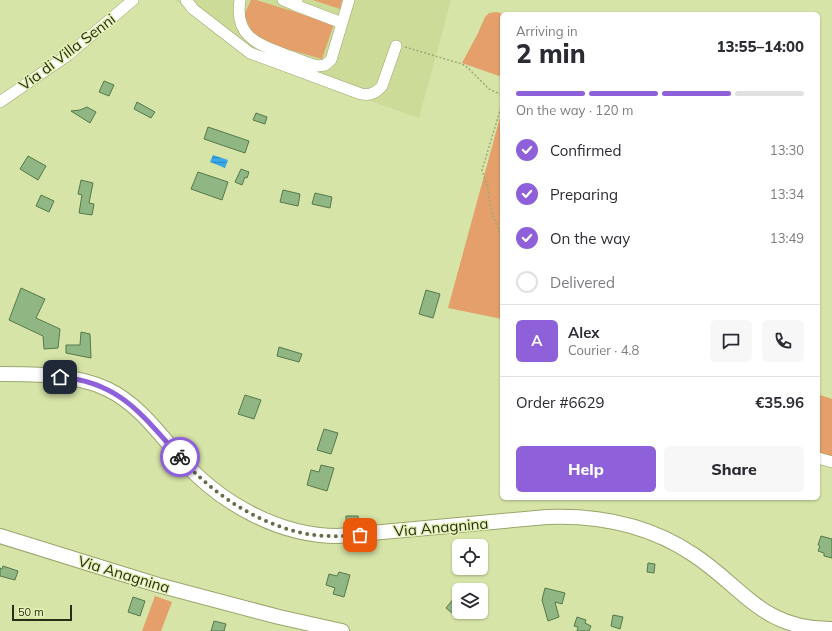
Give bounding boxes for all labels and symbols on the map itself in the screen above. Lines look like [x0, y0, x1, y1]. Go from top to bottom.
street label: Via di Villa Senni [15, 9, 119, 95]
pin [43, 360, 77, 394]
courier [160, 437, 200, 477]
street label: Via Anagnina [393, 513, 489, 541]
pin [343, 518, 377, 552]
street label: Via Anagnina [76, 551, 172, 597]
scale bar [12, 603, 72, 622]

